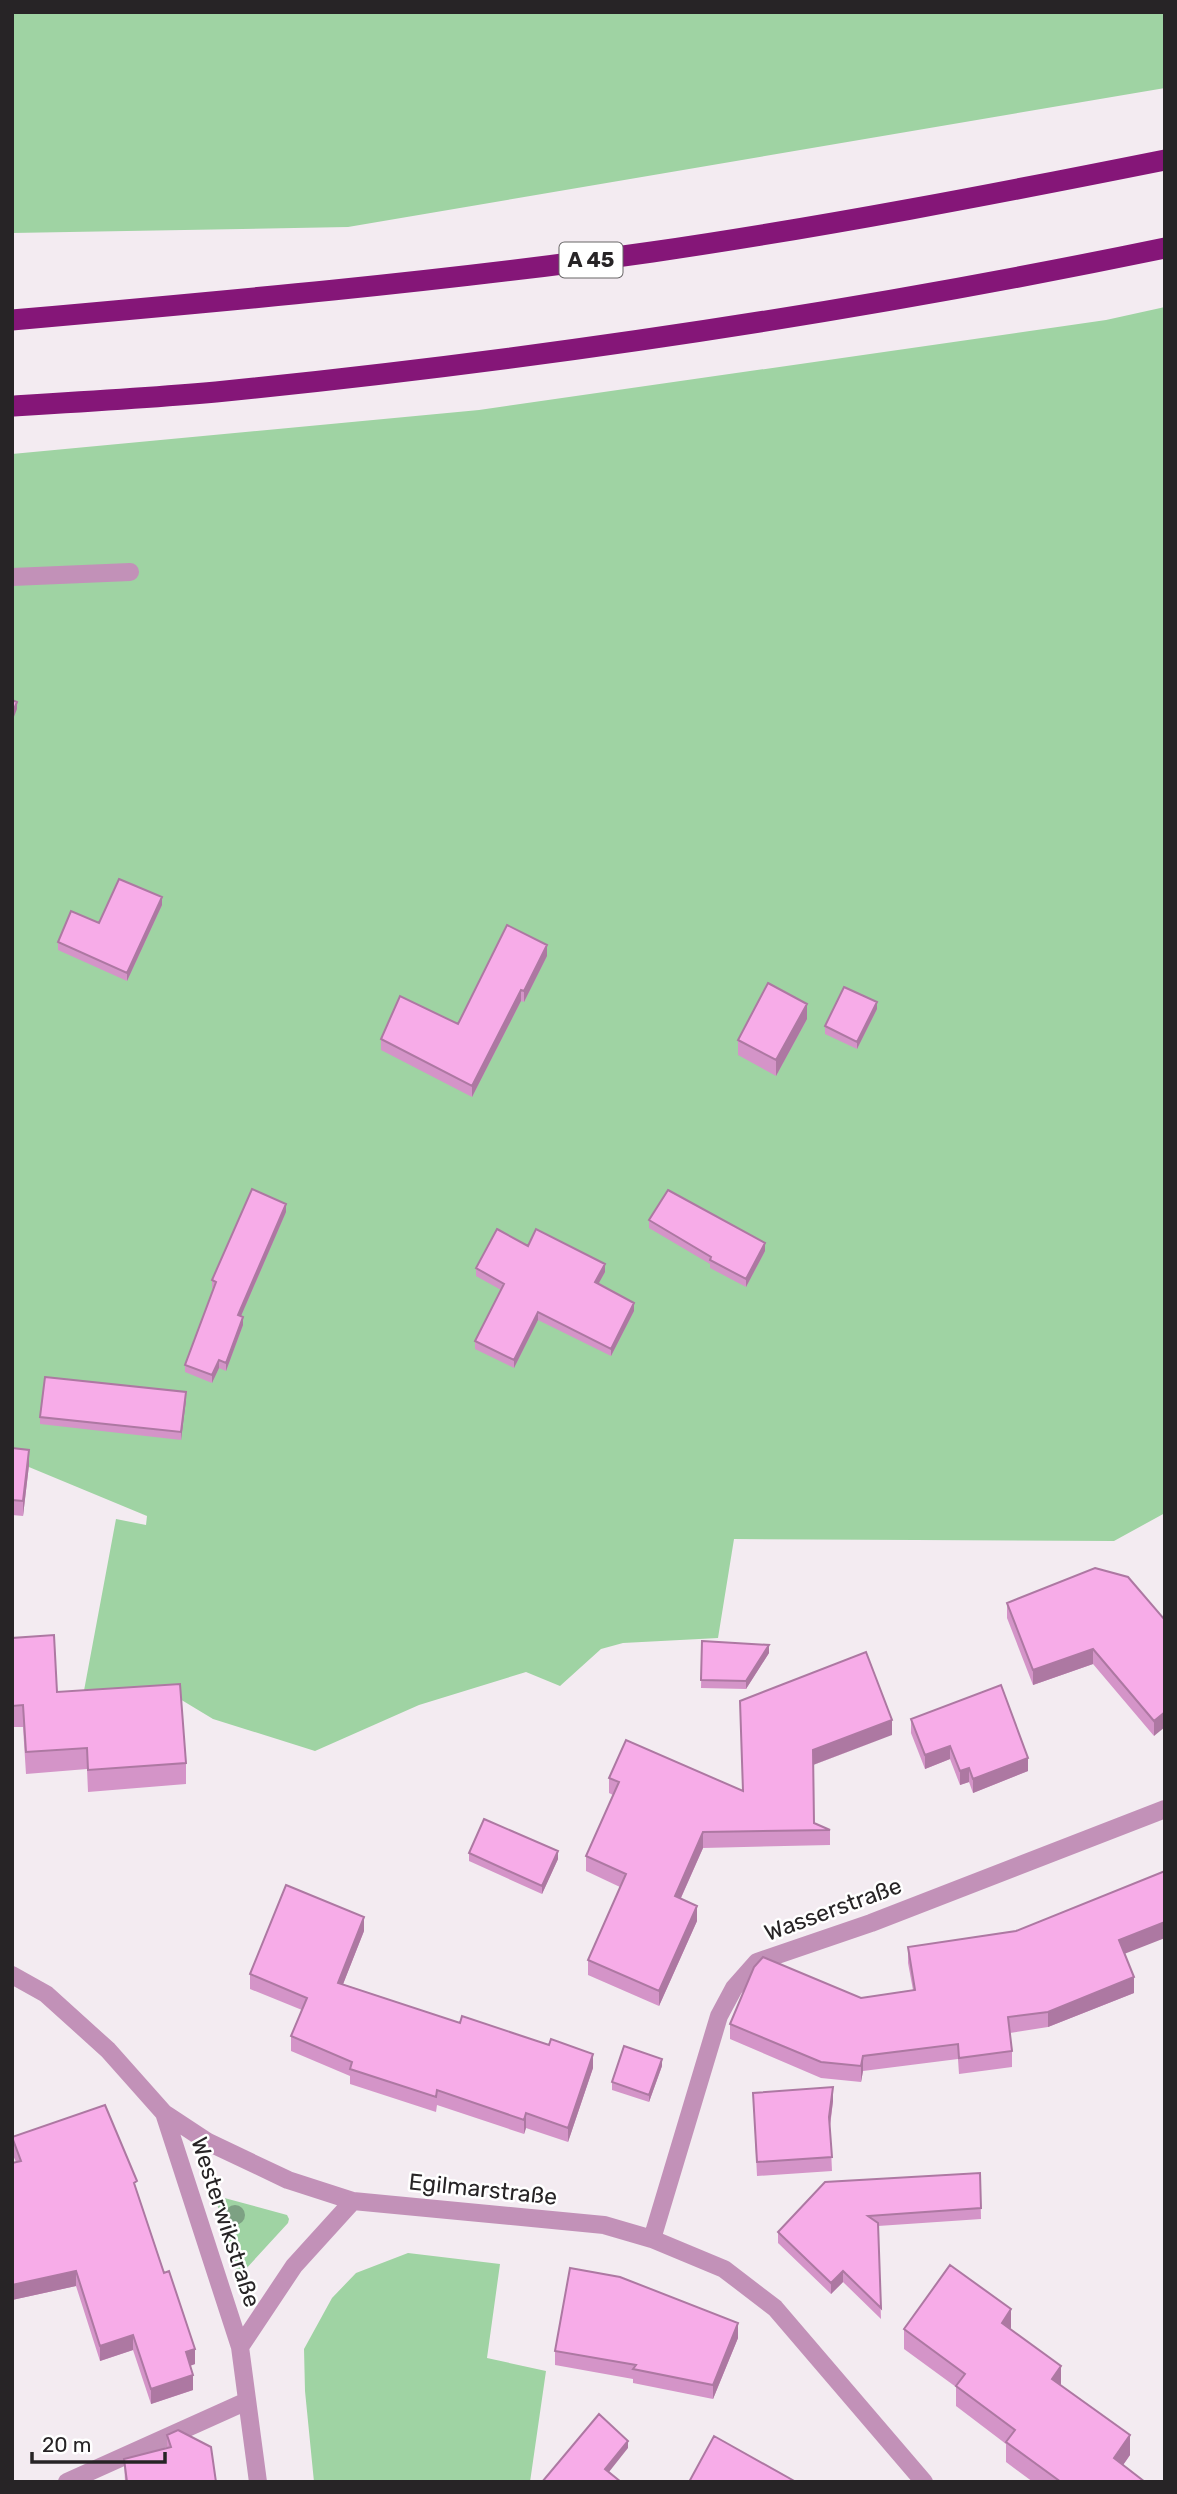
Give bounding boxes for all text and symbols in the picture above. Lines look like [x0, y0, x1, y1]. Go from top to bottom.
road number: A 45 [560, 243, 622, 278]
street label: Wasserstraße [761, 1871, 905, 1947]
street label: Westerwikstraße [185, 2133, 267, 2311]
street label: Egilmarstraße [407, 2167, 559, 2211]
scale bar [32, 2420, 164, 2464]
text: 20 m [42, 2432, 91, 2457]

